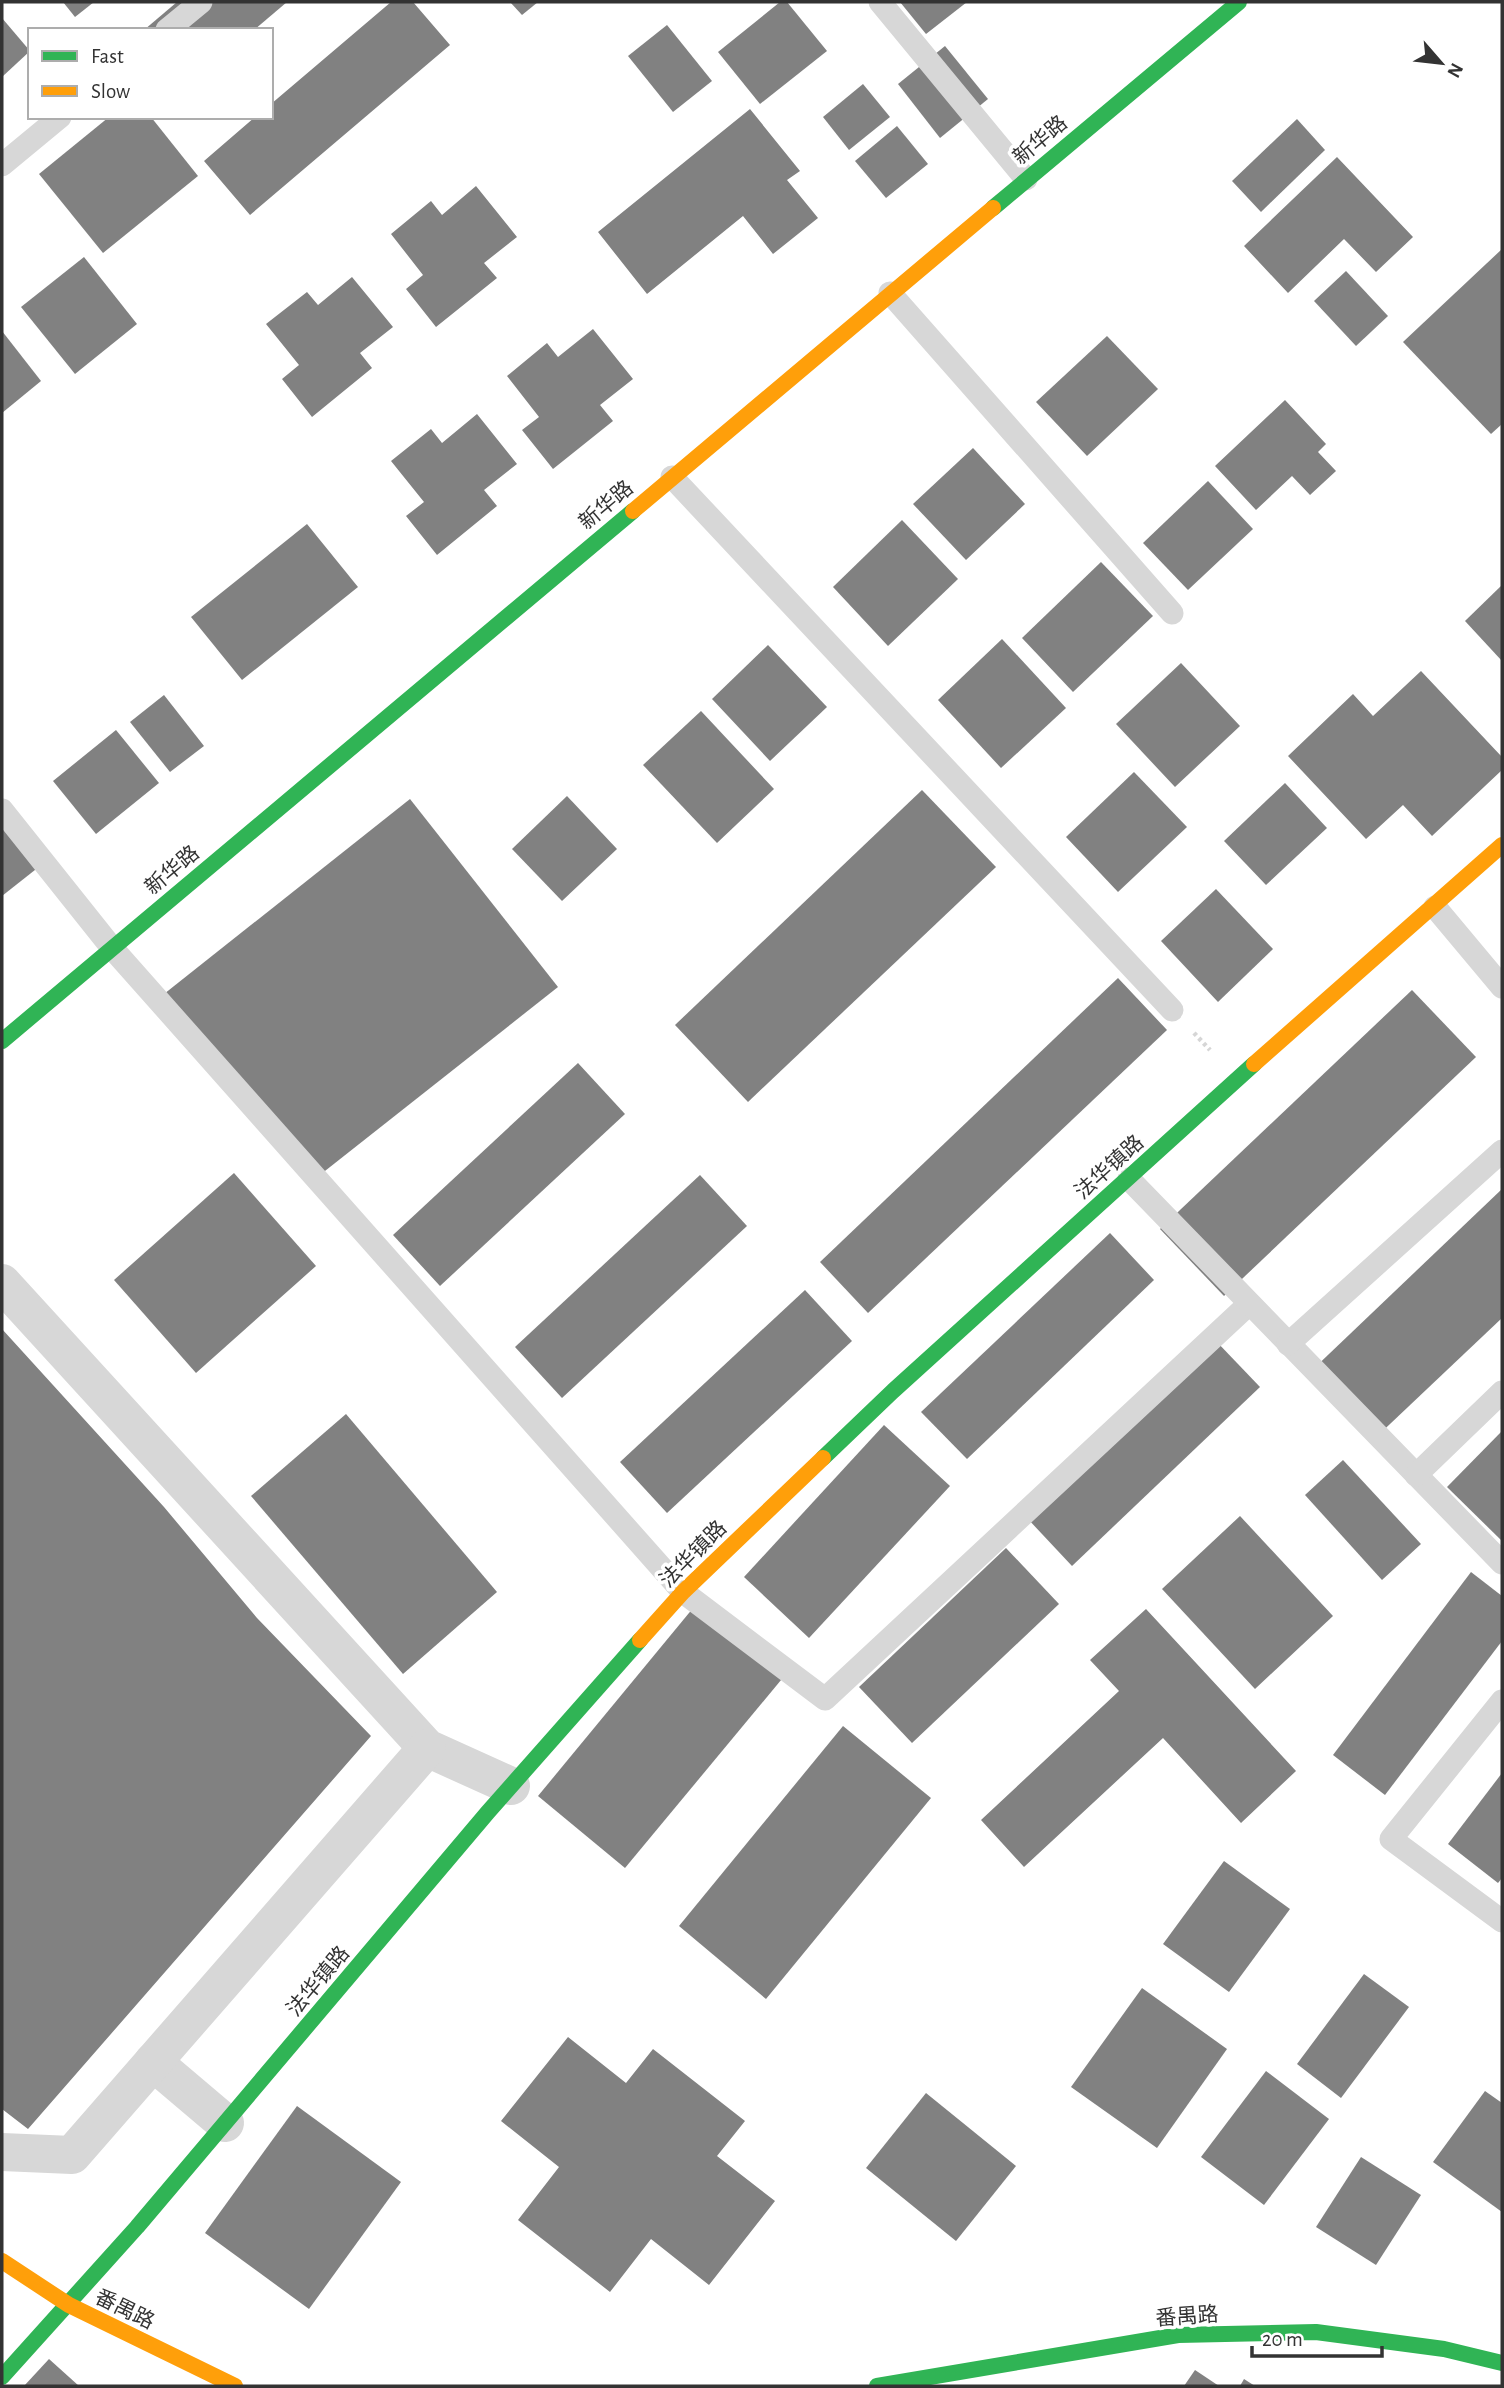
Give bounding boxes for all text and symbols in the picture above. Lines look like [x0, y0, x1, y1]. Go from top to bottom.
legend [28, 28, 273, 119]
north arrow [1406, 28, 1476, 98]
text: Fast [91, 46, 124, 67]
text: N [1443, 60, 1466, 81]
text: Slow [91, 81, 130, 102]
street label: 新华路 [1009, 111, 1071, 169]
street label: 新华路 [575, 476, 637, 534]
street label: 新华路 [141, 841, 203, 899]
street label: 法华镇路 [1070, 1131, 1148, 1203]
street label: 法华镇路 [656, 1517, 730, 1591]
street label: 法华镇路 [283, 1942, 353, 2020]
street label: 番禺路 [92, 2285, 158, 2333]
street label: 番禺路 [1155, 2303, 1219, 2329]
scale bar [1252, 2314, 1382, 2358]
text: 20 m [1262, 2329, 1303, 2350]

